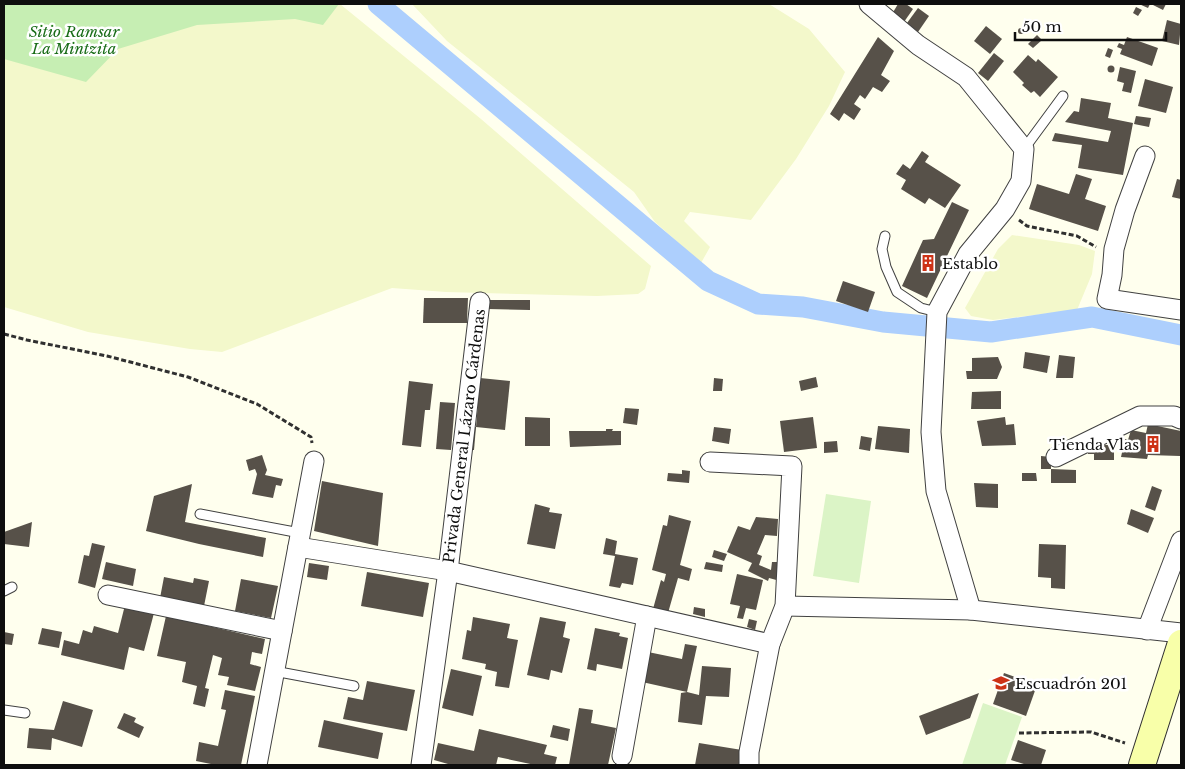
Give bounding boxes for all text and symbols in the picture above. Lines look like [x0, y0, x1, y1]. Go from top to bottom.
scale bar [1015, 10, 1166, 42]
text: 50 m [1022, 17, 1062, 36]
park label: Sitio Ramsar La Mintzita [29, 22, 120, 58]
building icon: Establo [918, 253, 938, 273]
place label: Establo [942, 254, 998, 273]
street label: Privada General Lázaro Cárdenas [439, 308, 489, 564]
building icon: Tienda Vlas [1143, 434, 1163, 454]
place label: Tienda Vlas [1049, 435, 1139, 454]
school or university icon: Escuadrón 201 [991, 673, 1011, 693]
place label: Escuadrón 201 [1015, 674, 1127, 693]

